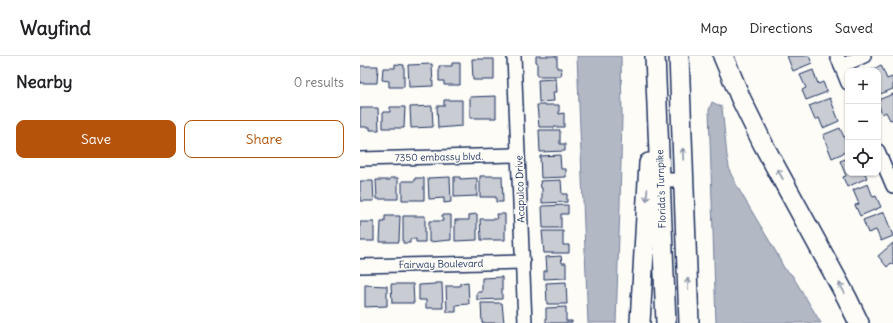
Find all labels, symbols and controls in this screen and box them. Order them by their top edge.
text: Wayfind [20,16,91,40]
text: Map [700,19,727,37]
text: Directions [749,19,813,37]
text: Saved [835,19,873,37]
map controls [845,68,881,176]
button: + [845,68,881,104]
text: Nearby [16,71,72,93]
text: 0 results [294,74,344,91]
button: − [845,104,881,140]
button: Save [16,120,176,158]
button: Share [184,120,344,158]
button: locate [845,140,881,176]
one-way arrow [679,148,687,161]
street label: Florida's Turnpike [653,149,669,229]
street label: 7350 embassy blvd. [395,150,483,164]
street label: Acapulco Drive [512,155,528,223]
one-way arrow [776,168,783,180]
one-way arrow [643,188,651,201]
street label: Fairway Boulevard [398,257,484,271]
one-way arrow [684,278,692,291]
one-way arrow [838,282,845,294]

